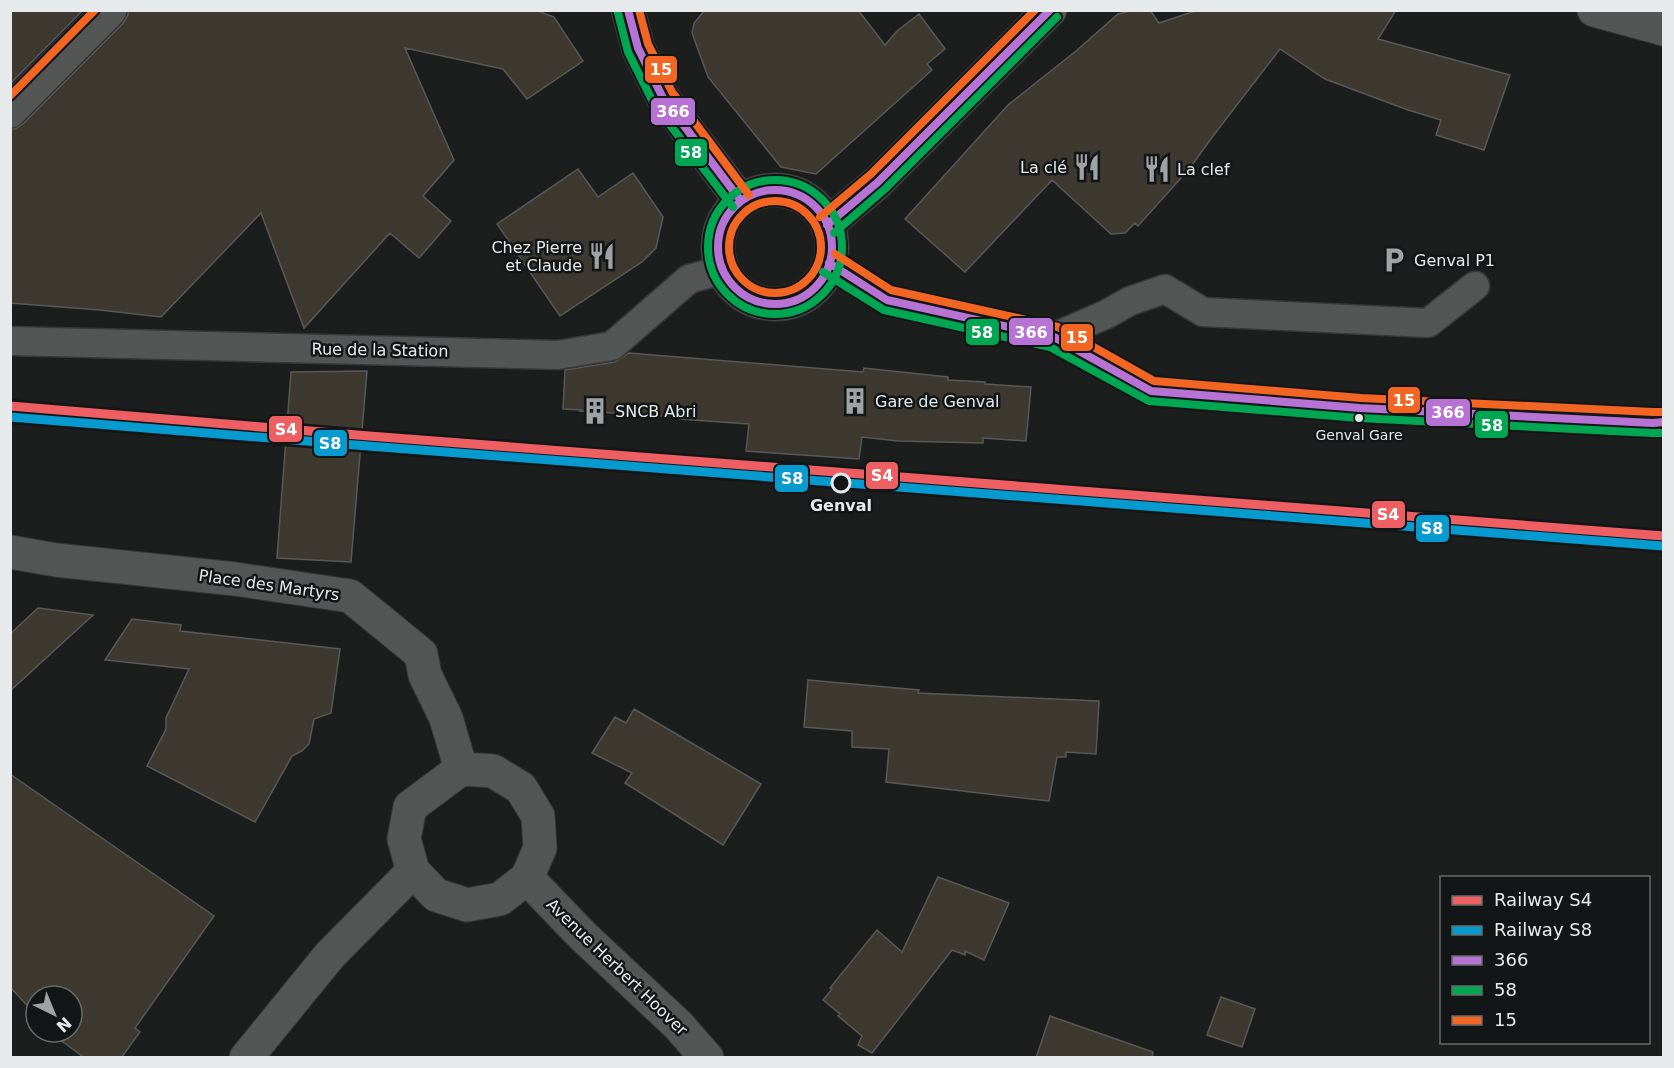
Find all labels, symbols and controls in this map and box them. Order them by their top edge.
line badge: 15 [644,55,678,84]
text: 15 [650,60,672,79]
line badge: 366 [650,97,696,126]
text: 366 [656,102,690,121]
line badge: 58 [674,138,708,167]
text: 58 [680,143,702,162]
restaurant icon: La clé [1072,152,1102,182]
restaurant icon: La clef [1142,154,1172,184]
place label: La clé [1020,158,1067,177]
place label: La clef [1177,160,1230,179]
place label: Chez Pierre et Claude [491,238,582,275]
restaurant icon: Chez Pierre et Claude [587,241,617,271]
parking icon: Genval P1 [1379,245,1409,275]
place label: Genval P1 [1414,251,1495,270]
line badge: 366 [1008,317,1054,346]
line badge: 58 [965,318,1000,346]
text: 58 [971,323,993,342]
text: 366 [1014,323,1048,342]
line badge: 15 [1060,323,1094,352]
text: 15 [1066,328,1088,347]
street label: Rue de la Station [311,339,449,361]
building icon: Gare de Genval [840,386,870,416]
line badge: 15 [1387,386,1421,414]
text: 15 [1393,391,1415,410]
place label: Gare de Genval [875,392,1000,411]
building icon: SNCB Abri [580,396,610,426]
line badge: 366 [1425,398,1471,427]
place label: SNCB Abri [615,402,696,421]
text: 366 [1431,403,1465,422]
line badge: 58 [1474,410,1509,439]
marker: Genval Gare [1353,412,1365,424]
line badge: S4 [268,415,303,443]
text: 58 [1481,416,1503,435]
text: S4 [275,420,297,439]
place label: Genval Gare [1315,427,1403,443]
line badge: S8 [313,429,348,457]
text: S8 [319,434,341,453]
line badge: S4 [865,461,899,490]
line badge: S8 [774,464,809,493]
text: S4 [871,466,893,485]
text: S8 [781,469,803,488]
marker: Genval [831,473,851,493]
place label: Genval [810,496,872,515]
line badge: S4 [1371,500,1406,529]
text: S4 [1377,505,1399,524]
line badge: S8 [1415,514,1450,543]
text: S8 [1421,519,1443,538]
street label: Place des Martyrs [197,566,341,604]
legend [1440,876,1650,1044]
text: Railway S4 [1494,889,1592,910]
street label: Avenue Herbert Hoover [543,895,692,1040]
text: Railway S8 [1494,919,1592,940]
text: 366 [1494,949,1528,970]
text: 58 [1494,979,1517,1000]
north arrow [24,984,84,1044]
text: 15 [1494,1009,1517,1030]
text: N [53,1013,75,1036]

